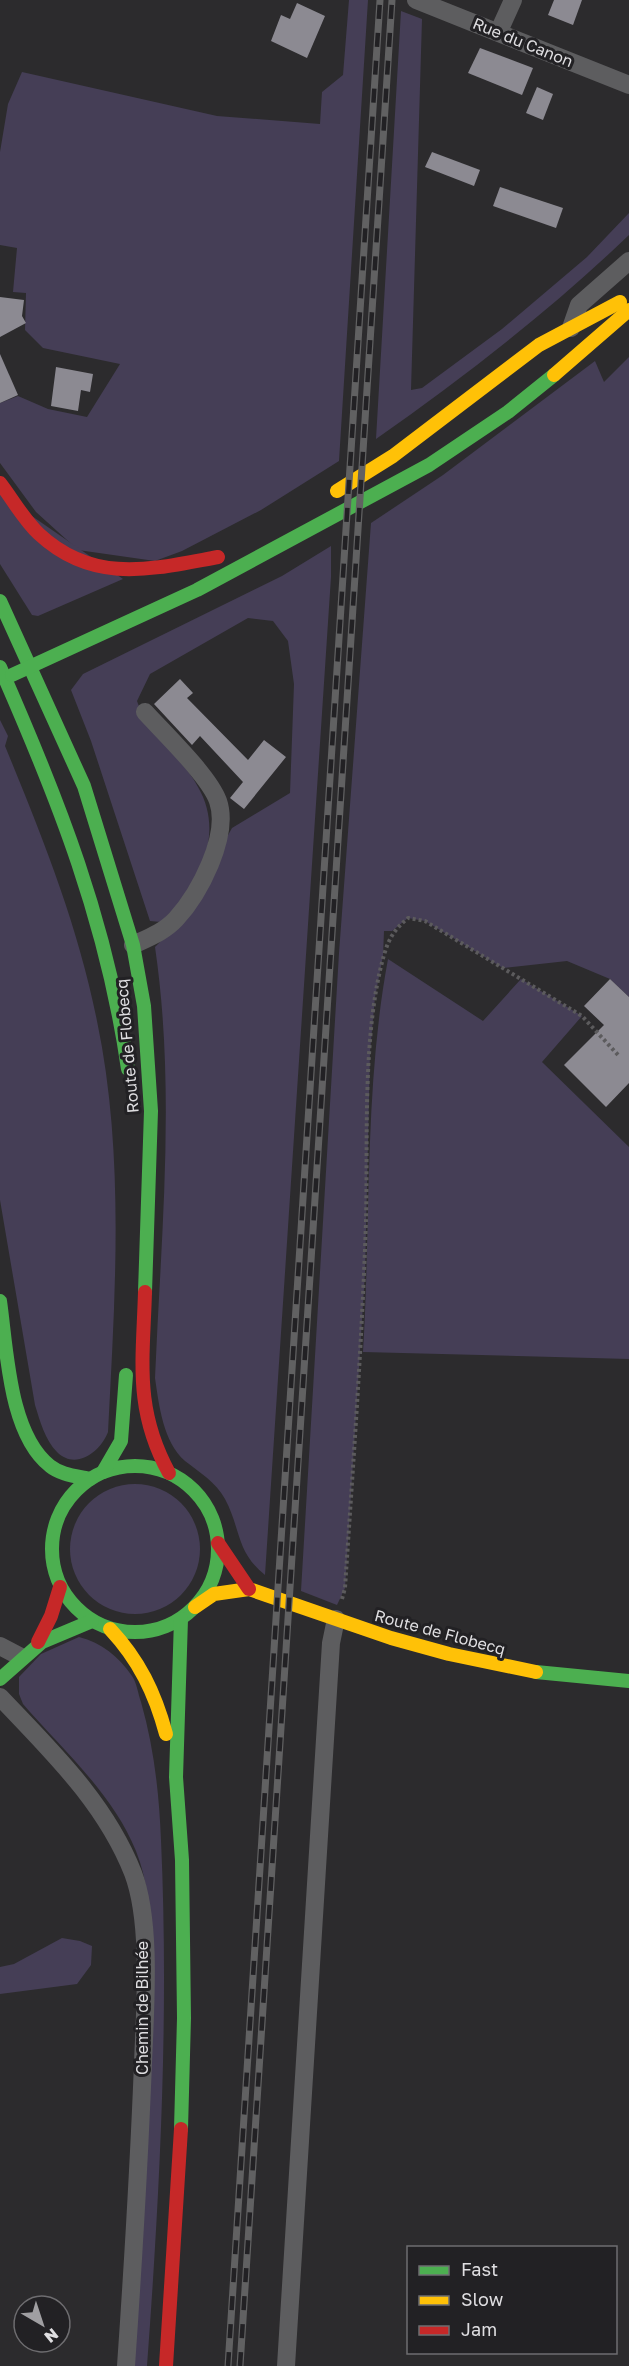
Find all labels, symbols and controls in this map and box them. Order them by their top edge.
street label: Rue du Canon [470,13,576,71]
street label: Route de Flobecq [111,978,143,1114]
street label: Route de Flobecq [372,1605,508,1659]
street label: Chemin de Bilhée [132,1941,152,2075]
legend [407,2246,617,2354]
text: Fast [461,2258,498,2280]
text: Slow [461,2288,504,2310]
north arrow [12,2294,72,2354]
text: Jam [461,2318,497,2340]
text: N [40,2324,62,2347]

